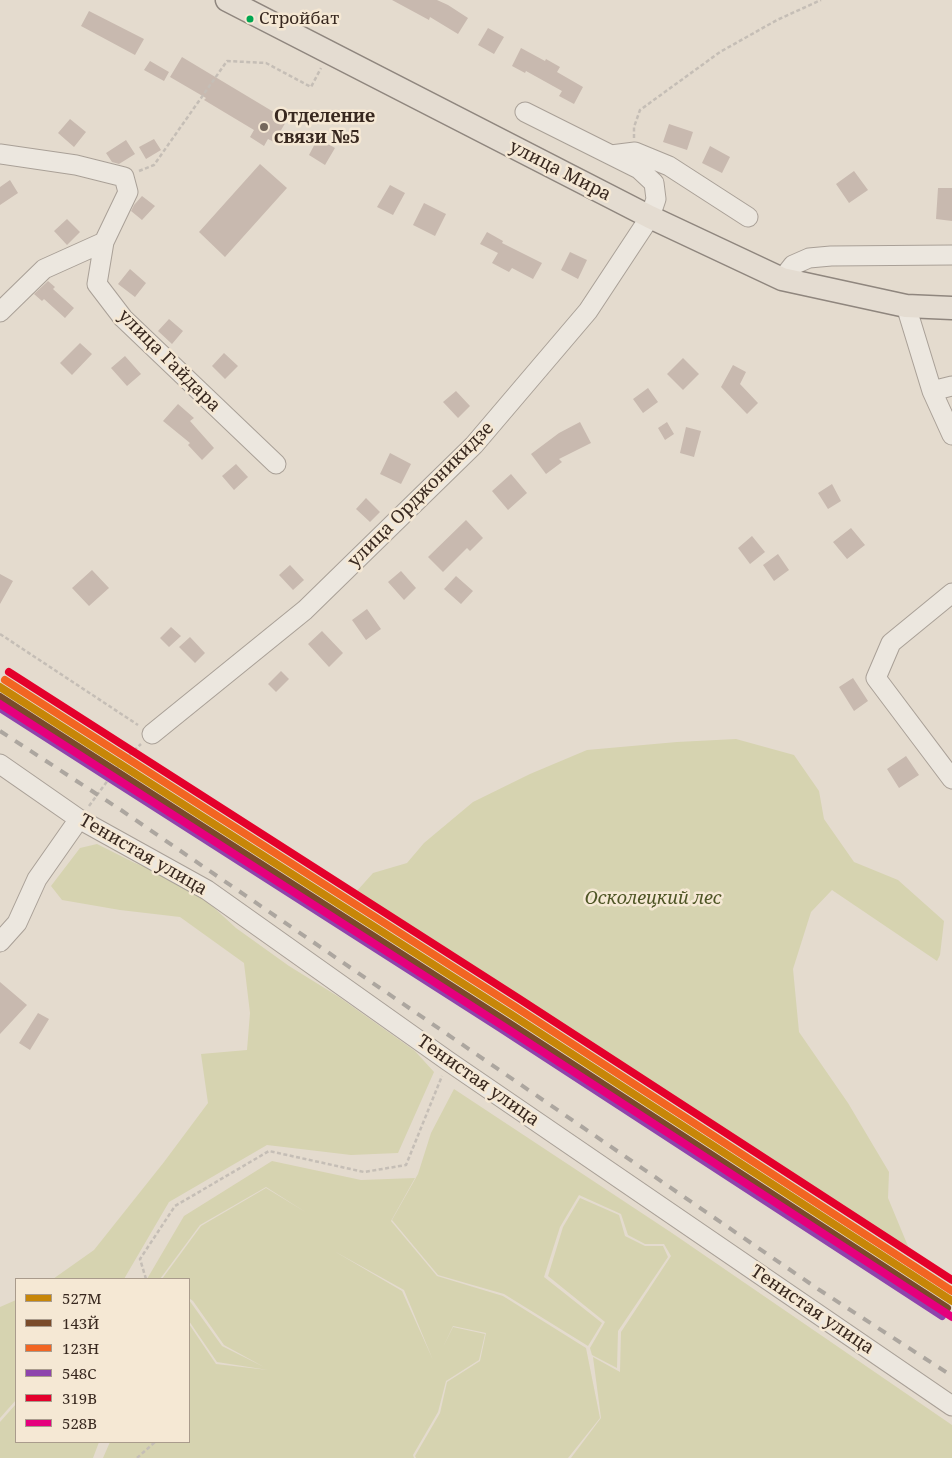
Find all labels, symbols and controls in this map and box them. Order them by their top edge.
place label: Стройбат [259,9,339,29]
marker: Стройбат [245,14,255,24]
place label: Отделение связи №5 [274,106,375,148]
marker: Отделение связи №5 [258,121,270,133]
street label: улица Мира [506,136,614,206]
street label: улица Гайдара [113,305,225,417]
street label: улица Орджоникидзе [344,418,498,572]
street label: Тенистая улица [75,810,211,900]
park label: Осколецкий лес [584,888,722,910]
street label: Тенистая улица [413,1031,543,1131]
street label: Тенистая улица [746,1261,878,1359]
legend [15,1278,190,1443]
text: 527М [62,1288,101,1308]
text: 143Й [62,1313,99,1333]
text: 123Н [62,1338,99,1358]
text: 548С [62,1363,96,1383]
text: 319В [62,1388,97,1408]
text: 528В [62,1413,97,1433]

